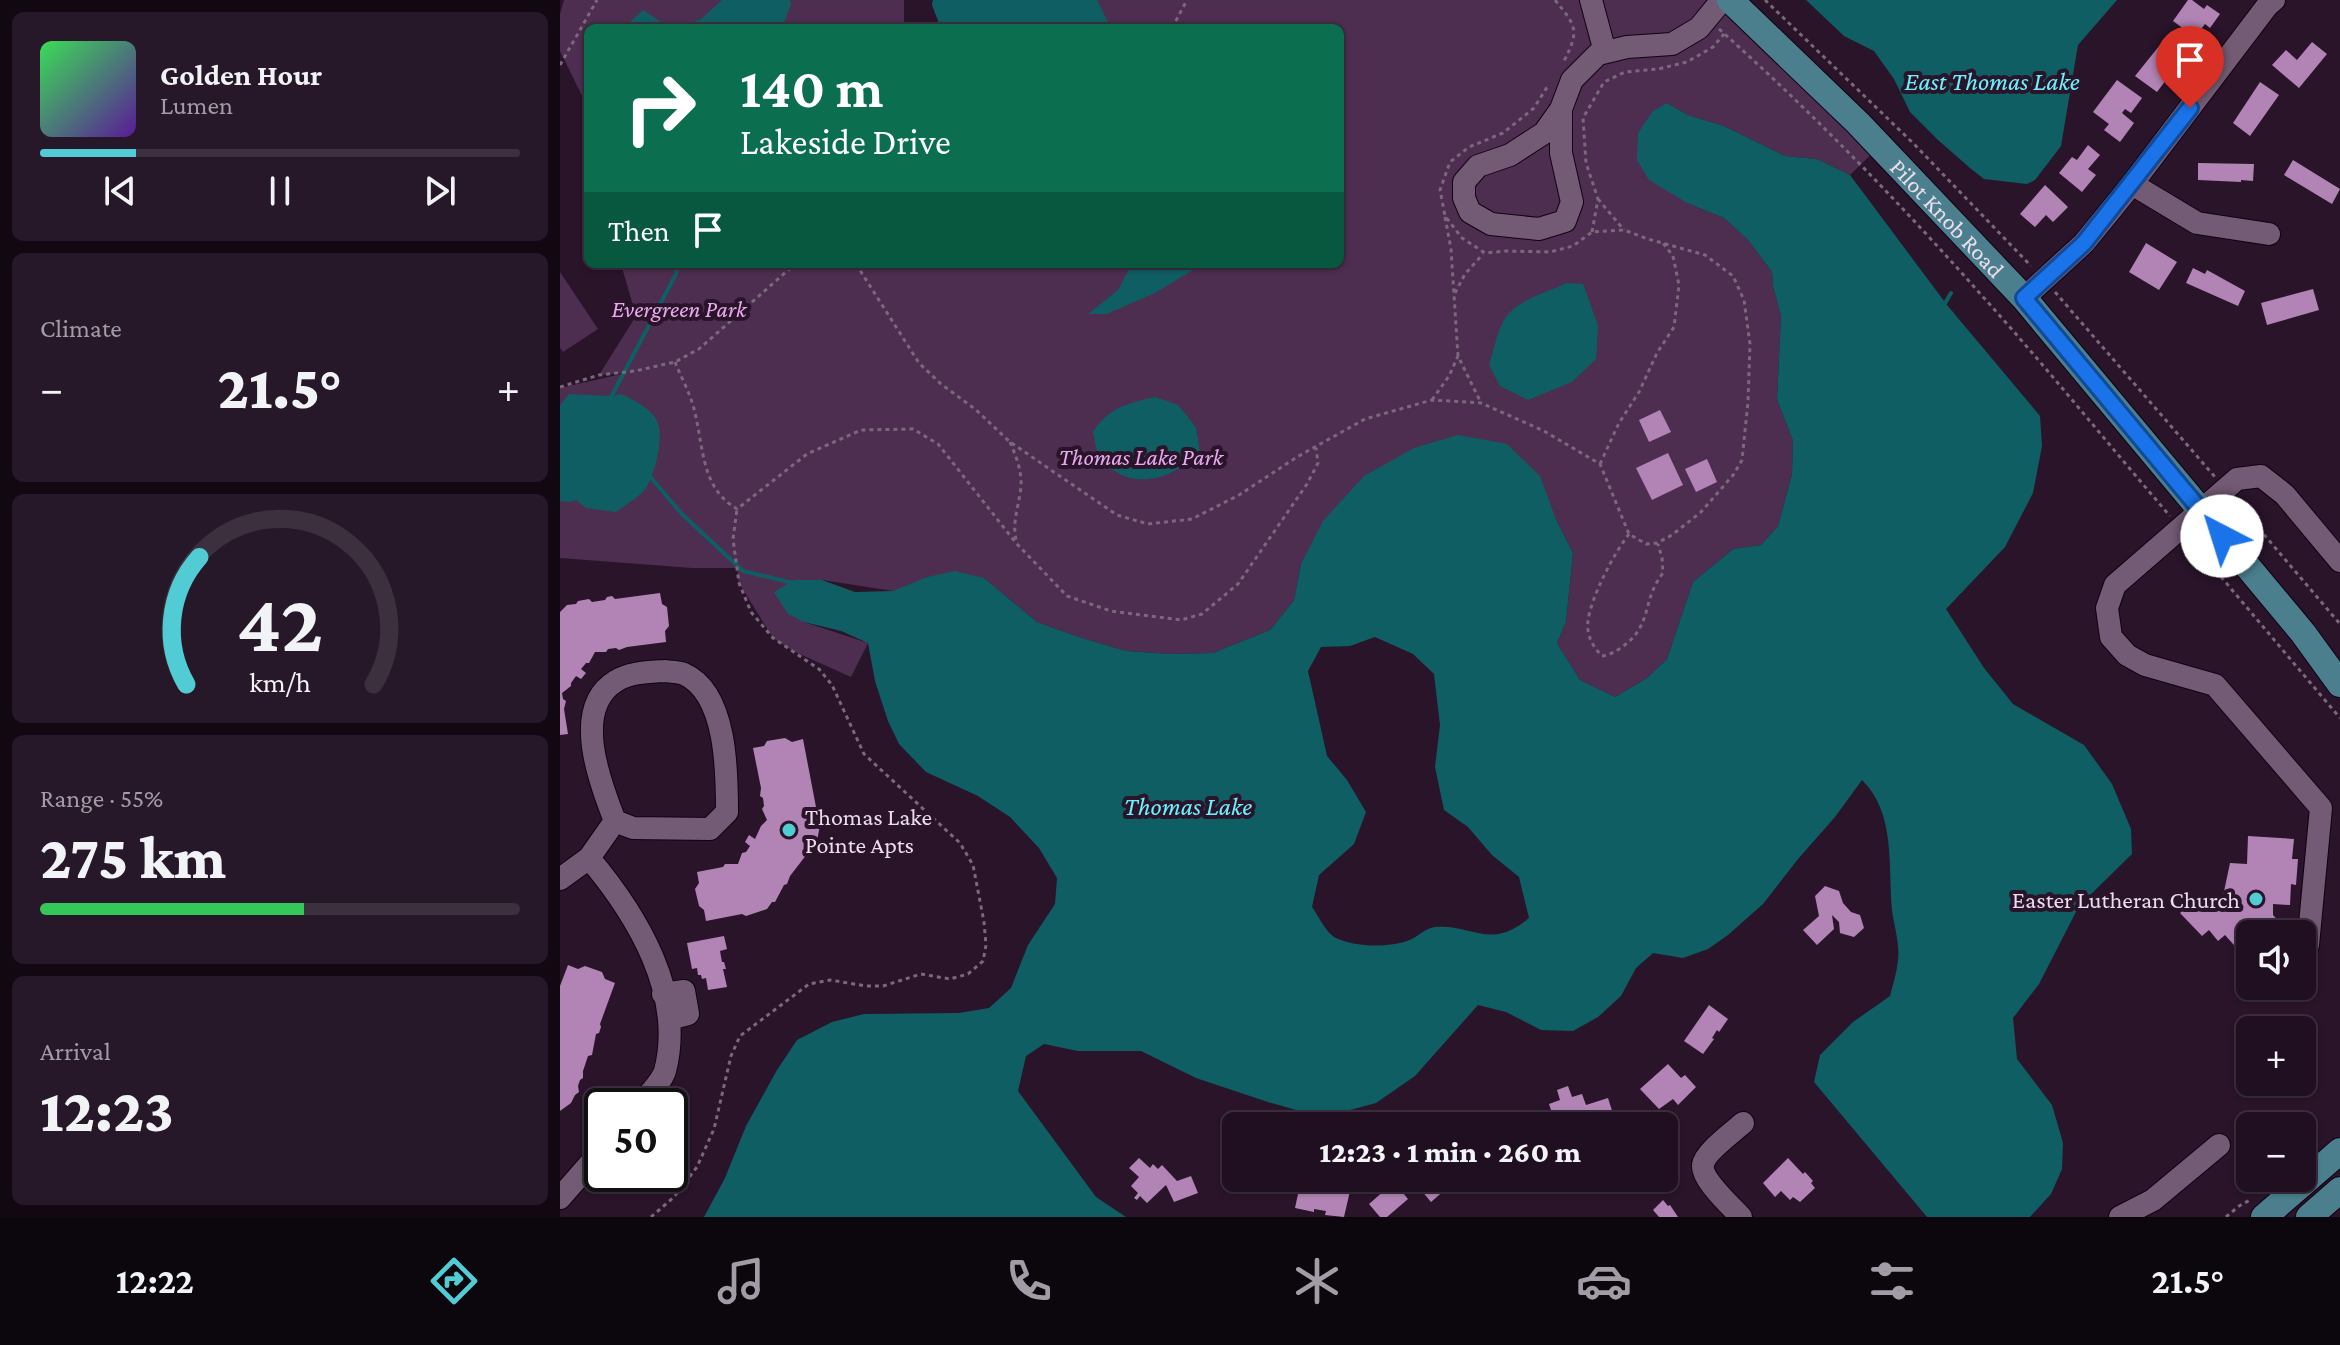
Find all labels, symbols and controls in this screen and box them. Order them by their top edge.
pin [2156,26,2224,108]
icon: arrive [2168,38,2212,82]
icon: right [608,56,712,160]
text: 140 m [740,57,883,119]
text: Golden Hour [160,58,322,91]
water label: East Thomas Lake [1905,67,2080,96]
text: Lumen [160,91,233,120]
text: Lakeside Drive [740,122,951,162]
street label: Pilot Knob Road [1885,153,2011,283]
icon: previous [98,169,142,213]
icon: pause [258,169,302,213]
icon: next [418,169,462,213]
icon: arrive [686,208,730,252]
text: Then [608,214,670,247]
park label: Evergreen Park [612,295,748,322]
text: Climate [40,314,122,343]
text: 21.5° [217,354,343,421]
text: − [40,364,63,412]
text: + [497,364,520,412]
park label: Thomas Lake Park [1059,443,1225,470]
position arrow [2180,494,2264,578]
text: 42 [237,575,323,668]
text: km/h [249,666,311,698]
text: Range · 55% [40,784,163,813]
water label: Thomas Lake [1124,792,1252,821]
place label: Thomas Lake Pointe Apts [805,803,932,858]
marker: Thomas Lake Pointe Apts [780,821,798,839]
text: 275 km [40,824,226,891]
place label: Easter Lutheran Church [2012,886,2240,913]
marker: Easter Lutheran Church [2247,890,2265,908]
map controls [2236,920,2316,1192]
button: sound [2236,920,2316,1000]
button: + [2236,1016,2316,1096]
text: Arrival [40,1037,111,1066]
text: 12:23 [40,1077,174,1144]
speed limit sign: 50 [584,1088,688,1192]
button: − [2236,1112,2316,1192]
text: 12:23 · 1 min · 260 m [1319,1135,1581,1168]
icon: directions [426,1253,482,1309]
icon: music [713,1253,769,1309]
icon: phone [1001,1253,1057,1309]
icon: climate [1289,1253,1345,1309]
icon: car [1576,1253,1632,1309]
icon: filters [1864,1253,1920,1309]
text: 12:22 [116,1261,194,1301]
text: 21.5° [2151,1261,2224,1301]

